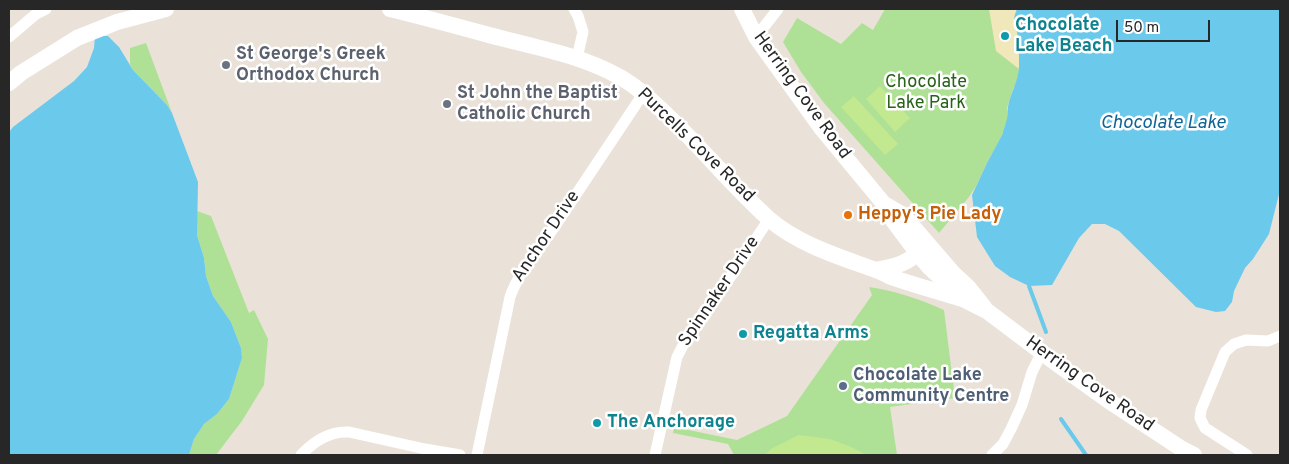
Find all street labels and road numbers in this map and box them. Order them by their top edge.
street label: Herring Cove Road [748,28,854,164]
street label: Purcells Cove Road [632,84,758,208]
street label: Anchor Drive [508,187,586,287]
street label: Spinnaker Drive [675,233,765,351]
street label: Herring Cove Road [1021,333,1157,437]

